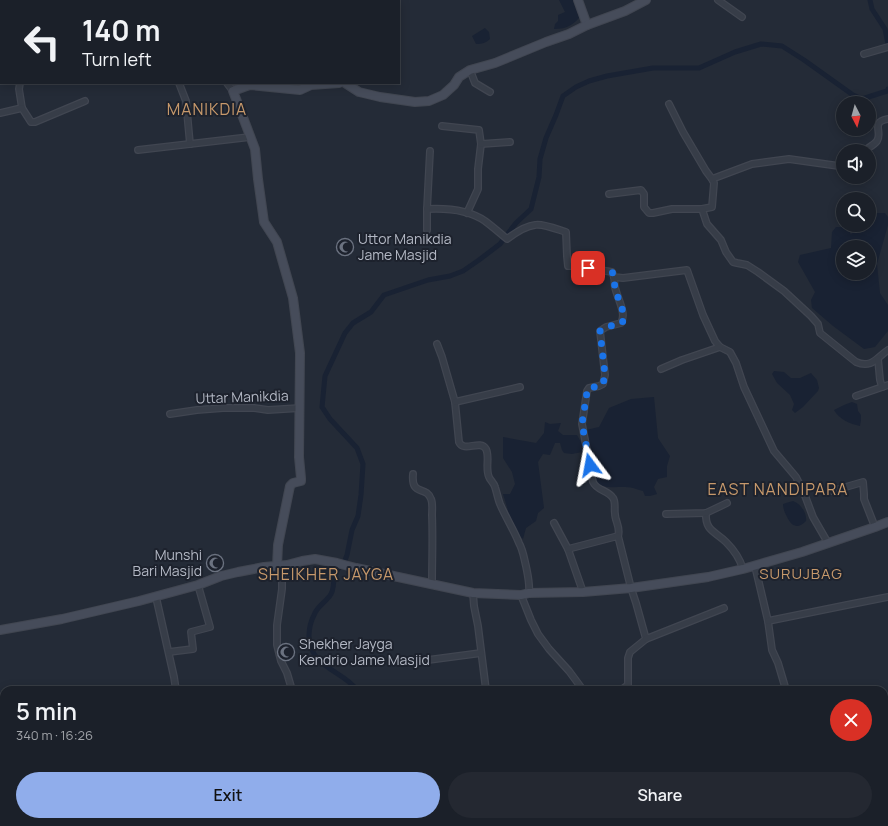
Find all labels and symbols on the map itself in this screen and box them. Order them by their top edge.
north arrow [836,96,876,136]
district label: MANIKDIA [167,98,247,120]
place label: Uttor Manikdia Jame Masjid [358,229,452,264]
mosque icon: Uttor Manikdia Jame Masjid [335,237,355,257]
pin [571,251,605,285]
street label: Uttar Manikdia [195,385,289,408]
position arrow [569,444,611,486]
district label: EAST NANDIPARA [708,478,848,500]
place label: Munshi Bari Masjid [133,545,202,580]
mosque icon: Munshi Bari Masjid [205,553,225,573]
district label: SHEIKHER JAYGA [258,563,394,585]
district label: SURUJBAG [759,563,843,584]
place label: Shekher Jayga Kendrio Jame Masjid [299,634,430,669]
mosque icon: Shekher Jayga Kendrio Jame Masjid [276,642,296,662]

